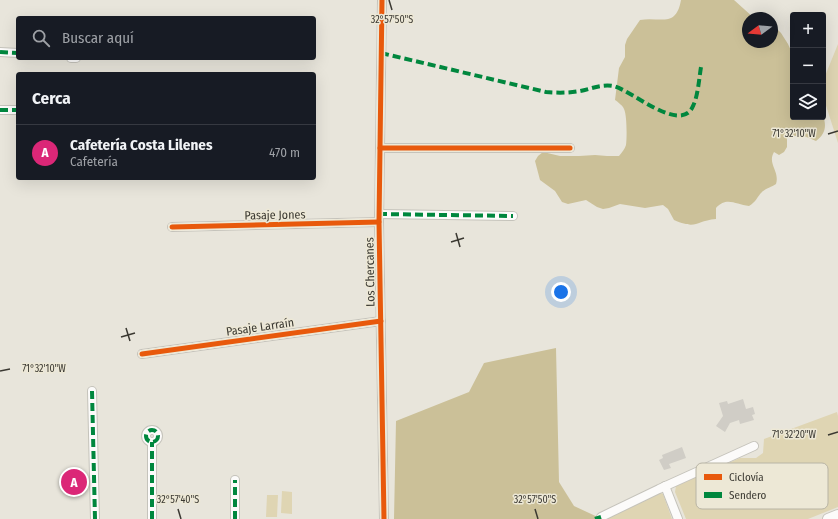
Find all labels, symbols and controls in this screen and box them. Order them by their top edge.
north arrow [742,12,778,48]
map controls [790,12,826,120]
button: + [790,12,826,48]
text: 32°57'50"S [371,14,413,26]
search box [16,16,316,60]
icon: search [30,27,52,49]
text: Buscar aquí [62,29,134,47]
button: − [790,48,826,84]
button: layers [790,84,826,120]
text: Cerca [32,88,71,109]
text: 71°32'10"W [772,128,816,140]
text: Cafetería Costa Lilenes [70,136,213,154]
text: A [41,145,49,160]
text: 470 m [269,145,300,160]
text: Cafetería [70,154,118,169]
street label: Pasaje Jones [244,207,306,223]
street label: Los Chercanes [362,237,378,307]
your location [551,282,571,302]
street label: Pasaje Larraín [225,315,295,339]
text: 71°32'10"W [22,363,66,375]
text: 71°32'20"W [772,429,817,441]
legend [696,463,828,509]
pin: A [61,467,87,497]
text: Ciclovía [729,471,764,484]
text: Sendero [729,489,767,502]
text: 32°57'40"S [157,494,199,506]
text: 32°57'50"S [514,494,556,506]

